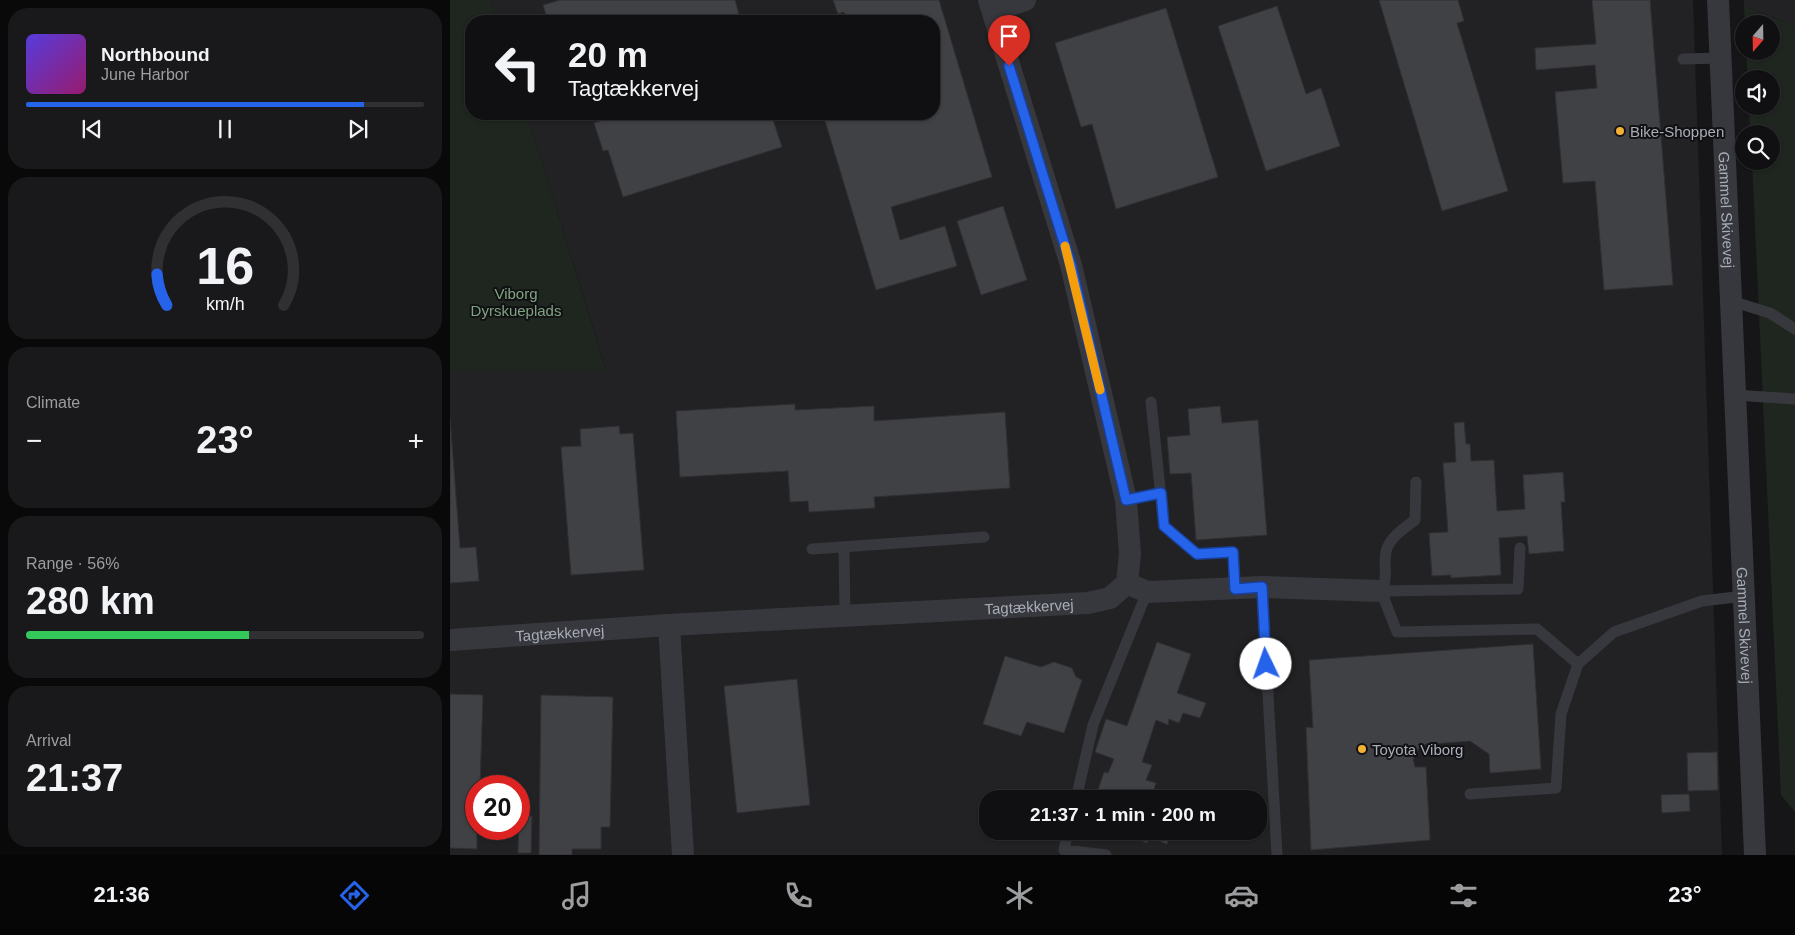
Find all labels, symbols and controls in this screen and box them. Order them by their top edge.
pin [988,15,1030,66]
north arrow [1735,15,1780,60]
map controls [1735,15,1780,170]
icon: arrive [995,22,1023,50]
icon: left [485,35,550,100]
text: 20 m [568,35,648,74]
text: Northbound [101,44,210,65]
text: June Harbor [101,66,189,83]
button: sound [1735,70,1780,115]
text: Tagtækkervej [568,76,699,101]
icon: previous [78,115,106,143]
icon: pause [211,115,239,143]
icon: next [344,115,372,143]
place label: Bike-Shoppen [1630,123,1724,140]
marker: Bike-Shoppen [1614,125,1626,137]
button: search [1735,125,1780,170]
street label: Gammel Skivevej [1716,151,1738,268]
text: 16 [196,237,254,295]
park label: Viborg Dyrskueplads [471,285,561,319]
text: km/h [206,294,244,314]
text: Climate [26,394,80,411]
text: 23° [196,419,254,461]
text: − [26,425,42,456]
text: + [408,425,424,456]
text: Range · 56% [26,555,119,572]
street label: Gammel Skivevej [1734,567,1756,684]
text: 280 km [26,580,155,622]
street label: Tagtækkervej [984,595,1074,617]
street label: Tagtækkervej [515,621,605,644]
position arrow [1239,637,1291,689]
text: Arrival [26,732,71,749]
place label: Toyota Viborg [1372,741,1463,758]
marker: Toyota Viborg [1356,743,1368,755]
text: 21:37 [26,757,123,799]
speed limit sign: 20 [465,775,530,840]
text: 21:37 · 1 min · 200 m [1030,804,1216,825]
icon: directions [337,878,372,913]
icon: music [559,878,594,913]
icon: phone [781,878,816,913]
icon: climate [1002,878,1037,913]
icon: car [1224,878,1259,913]
icon: filters [1446,878,1481,913]
text: 21:36 [93,882,150,907]
text: 23° [1668,882,1701,907]

